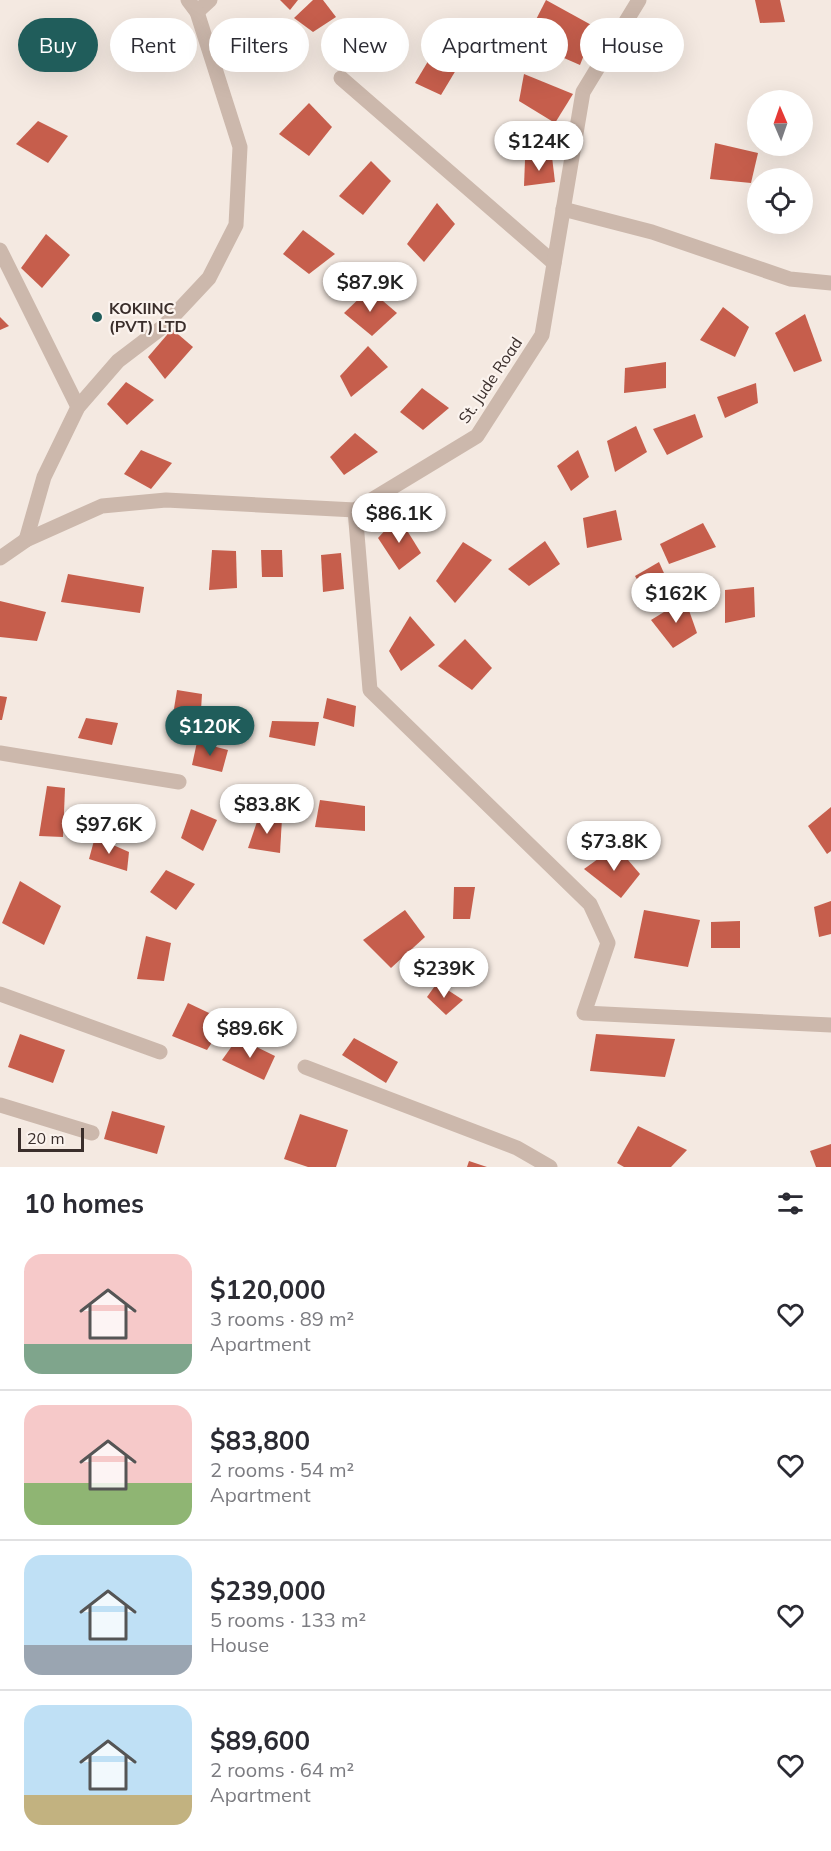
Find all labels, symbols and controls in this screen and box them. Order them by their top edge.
chip: Buy [18,18,98,72]
chip: Rent [110,18,197,72]
chip: Filters [209,18,309,72]
chip: New [321,18,409,72]
chip: Apartment [421,18,568,72]
chip: House [580,18,684,72]
north arrow [747,90,813,156]
map controls [747,90,813,234]
pin: $124K [497,121,581,172]
text: $124K [508,128,570,153]
button: locate [747,168,813,234]
pin: $87.9K [321,262,419,313]
text: $87.9K [337,269,403,294]
place label: KOKIINC (PVT) LTD [109,298,187,336]
marker: KOKIINC (PVT) LTD [90,310,104,324]
street label: St. Jude Road [454,333,526,427]
pin: $86.1K [350,493,448,544]
text: $86.1K [366,500,432,525]
pin: $162K [634,573,718,624]
text: $162K [645,580,707,605]
pin: $120K [168,706,252,757]
text: $120K [179,713,241,738]
pin: $83.8K [218,784,316,835]
text: $83.8K [234,791,300,816]
pin: $97.6K [60,804,158,855]
text: $97.6K [76,811,142,836]
pin: $73.8K [565,821,663,872]
text: $73.8K [581,828,647,853]
pin: $239K [402,948,486,999]
text: $239K [413,955,475,980]
pin: $89.6K [201,1008,299,1059]
text: $89.6K [217,1015,283,1040]
scale bar [18,1125,84,1152]
text: 20 m [27,1128,64,1148]
text: 10 homes [24,1187,144,1220]
icon: filters [774,1187,807,1220]
text: $120,000 [210,1273,326,1306]
icon: home [72,1278,144,1350]
icon: heart [774,1298,807,1331]
text: 3 rooms · 89 m² [210,1306,354,1331]
text: Apartment [210,1331,311,1356]
text: $83,800 [210,1424,310,1457]
icon: home [72,1429,144,1501]
icon: heart [774,1449,807,1482]
text: 2 rooms · 54 m² [210,1457,354,1482]
text: Apartment [210,1482,311,1507]
text: $239,000 [210,1574,326,1607]
icon: home [72,1579,144,1651]
icon: heart [774,1599,807,1632]
text: 5 rooms · 133 m² [210,1607,366,1632]
text: House [210,1632,269,1657]
text: $89,600 [210,1724,310,1757]
icon: home [72,1729,144,1801]
icon: heart [774,1749,807,1782]
text: 2 rooms · 64 m² [210,1757,354,1782]
text: Apartment [210,1782,311,1807]

